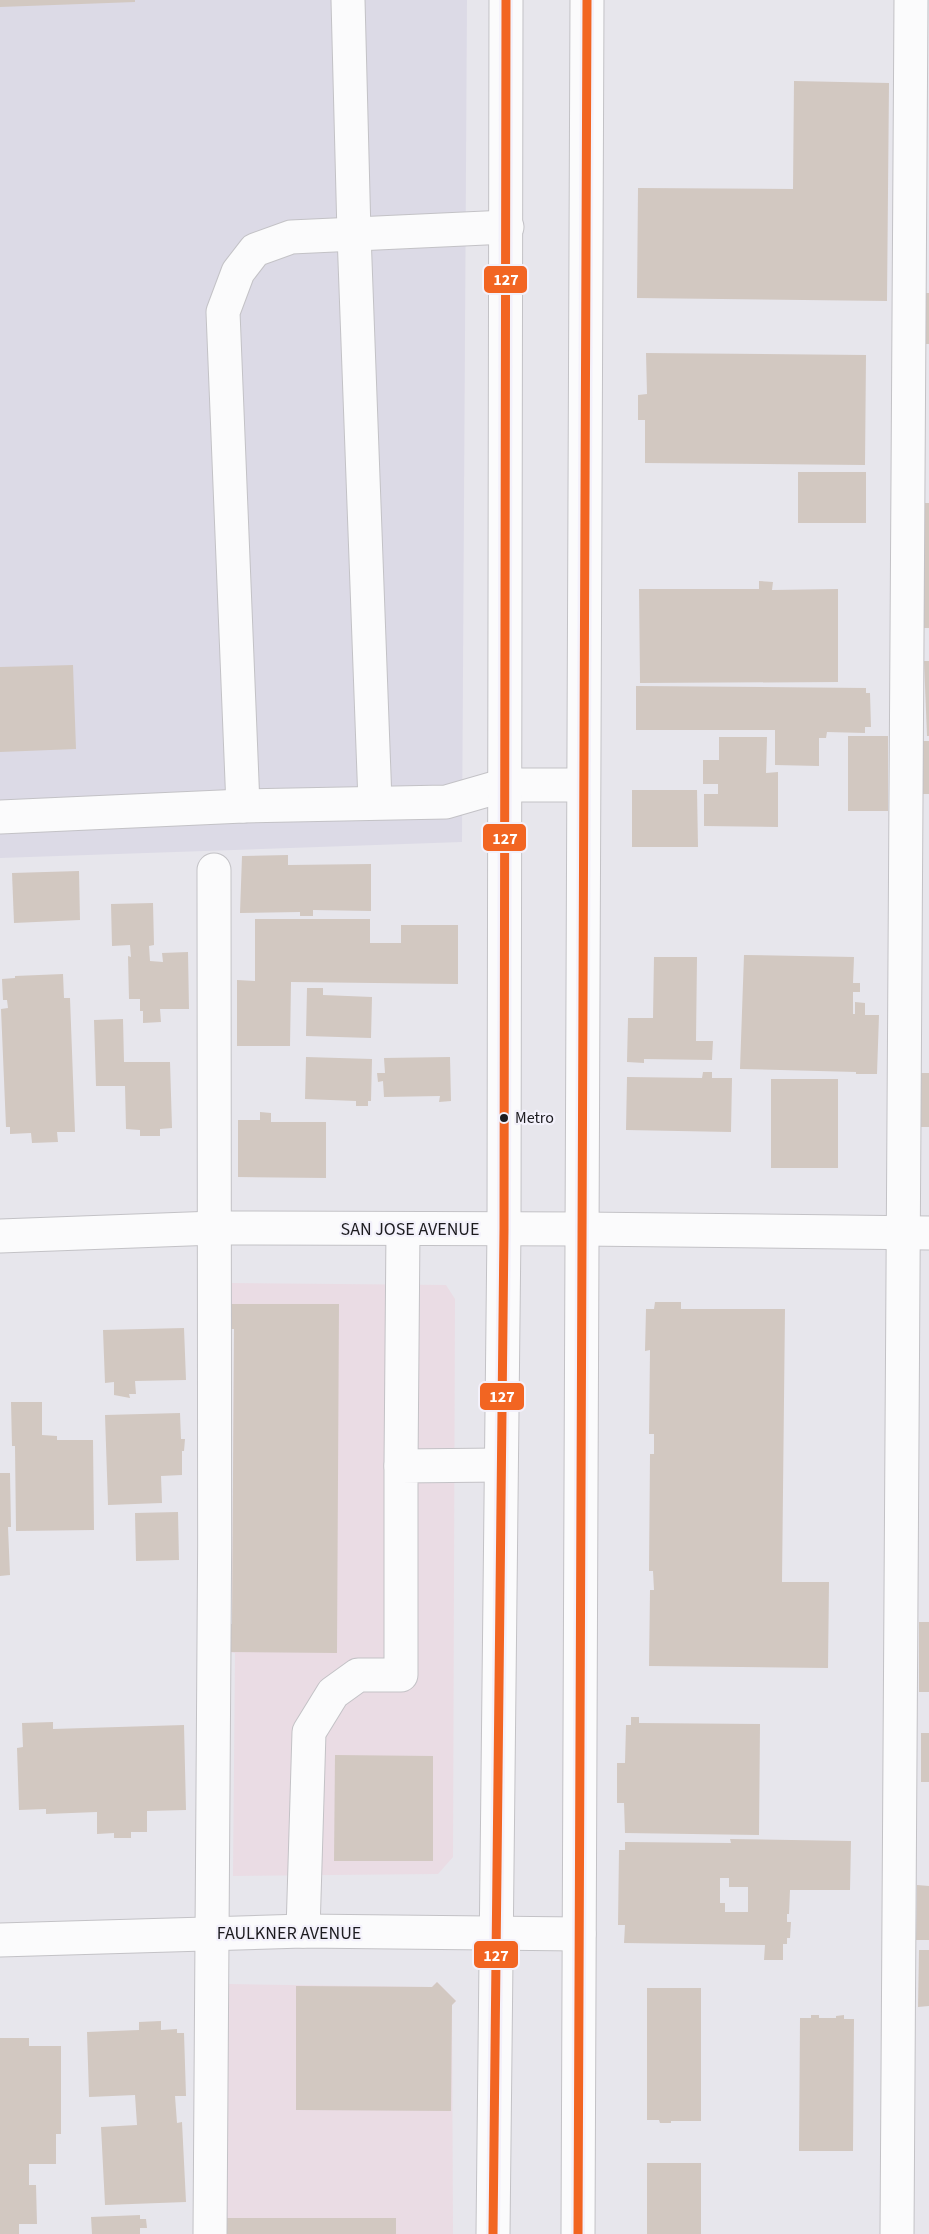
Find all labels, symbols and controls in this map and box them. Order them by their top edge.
line badge: 127 [483,265,528,294]
text: 127 [493,269,519,291]
line badge: 127 [482,823,527,852]
text: 127 [492,828,518,850]
place label: Metro [515,1107,554,1129]
marker: Metro [498,1112,510,1124]
street label: SAN JOSE AVENUE [341,1217,479,1242]
line badge: 127 [479,1382,525,1411]
text: 127 [489,1386,515,1408]
street label: FAULKNER AVENUE [217,1921,361,1946]
line badge: 127 [473,1940,519,1969]
text: 127 [483,1945,509,1967]

